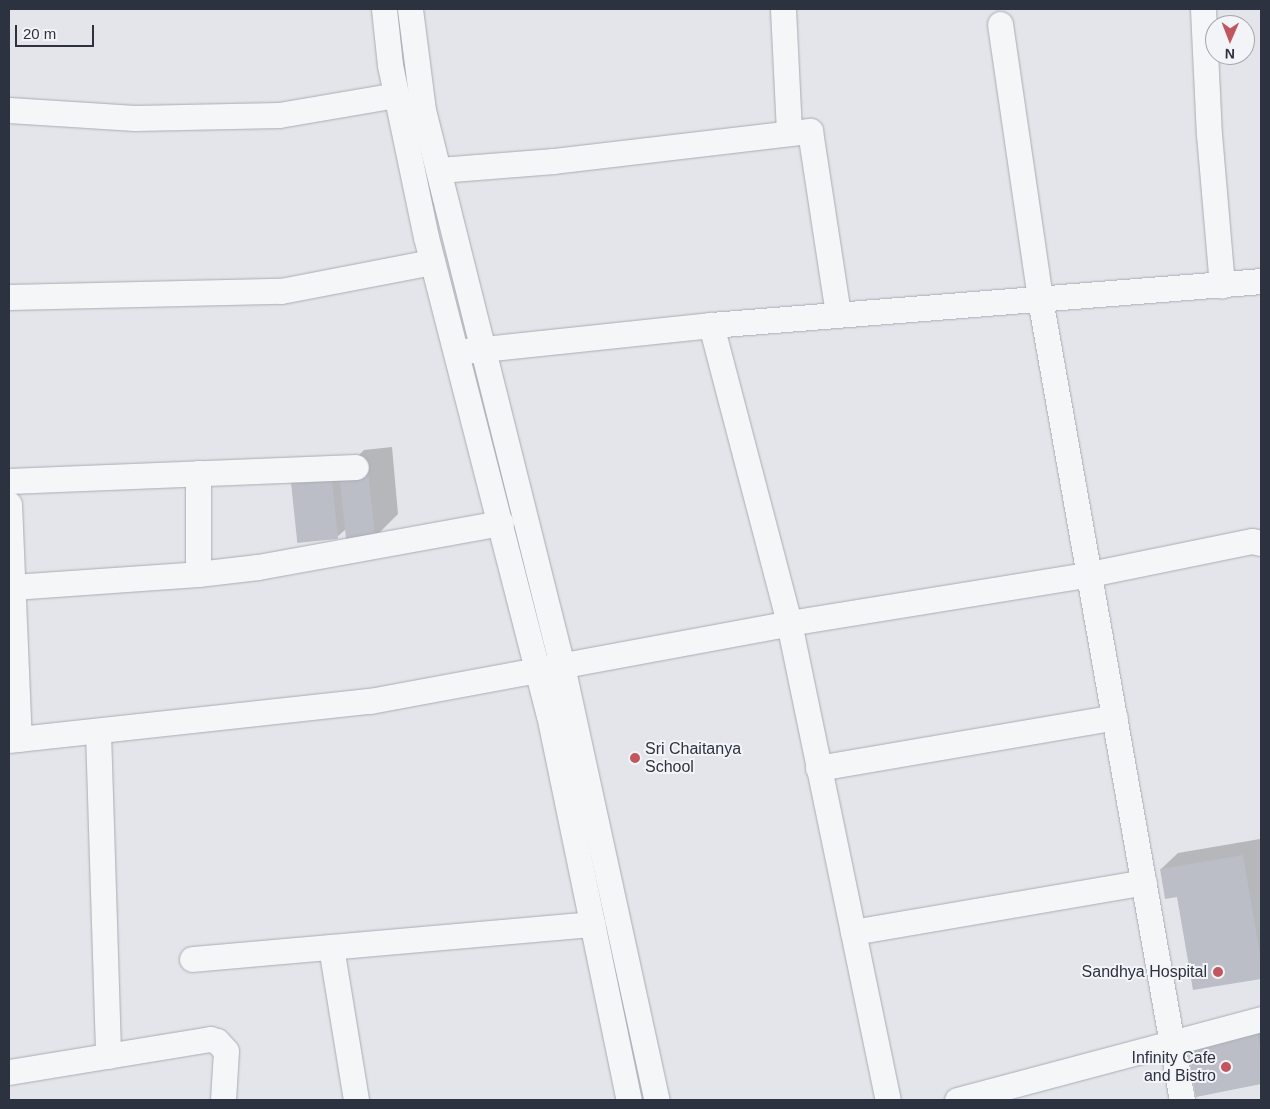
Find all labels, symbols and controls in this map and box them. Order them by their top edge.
scale bar [18,15,96,47]
north arrow [1205,15,1255,65]
text: 20 m [23,25,56,42]
text: N [1225,46,1235,62]
place label: Sri Chaitanya School [645,739,741,777]
marker: Sri Chaitanya School [629,752,641,764]
place label: Sandhya Hospital [1082,962,1207,982]
marker: Sandhya Hospital [1211,965,1225,979]
place label: Infinity Cafe and Bistro [1132,1048,1216,1086]
marker: Infinity Cafe and Bistro [1220,1061,1232,1073]

